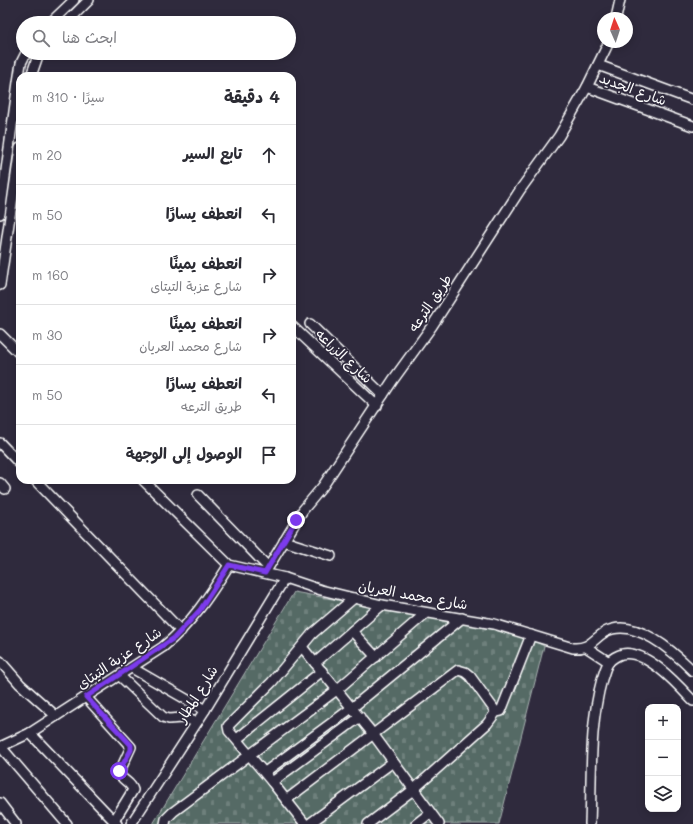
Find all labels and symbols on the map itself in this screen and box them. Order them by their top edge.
north arrow [597,12,633,48]
street label: شارع الجديد [597,68,669,110]
street label: طريق الترعه [403,270,456,335]
street label: شارع الزراعه [311,324,377,388]
route end [287,511,305,529]
street label: شارع محمد العريان [357,576,469,614]
street label: شارع عزبة التيتاى [73,622,165,694]
street label: شارع المطار [171,662,222,727]
route start [110,762,128,780]

